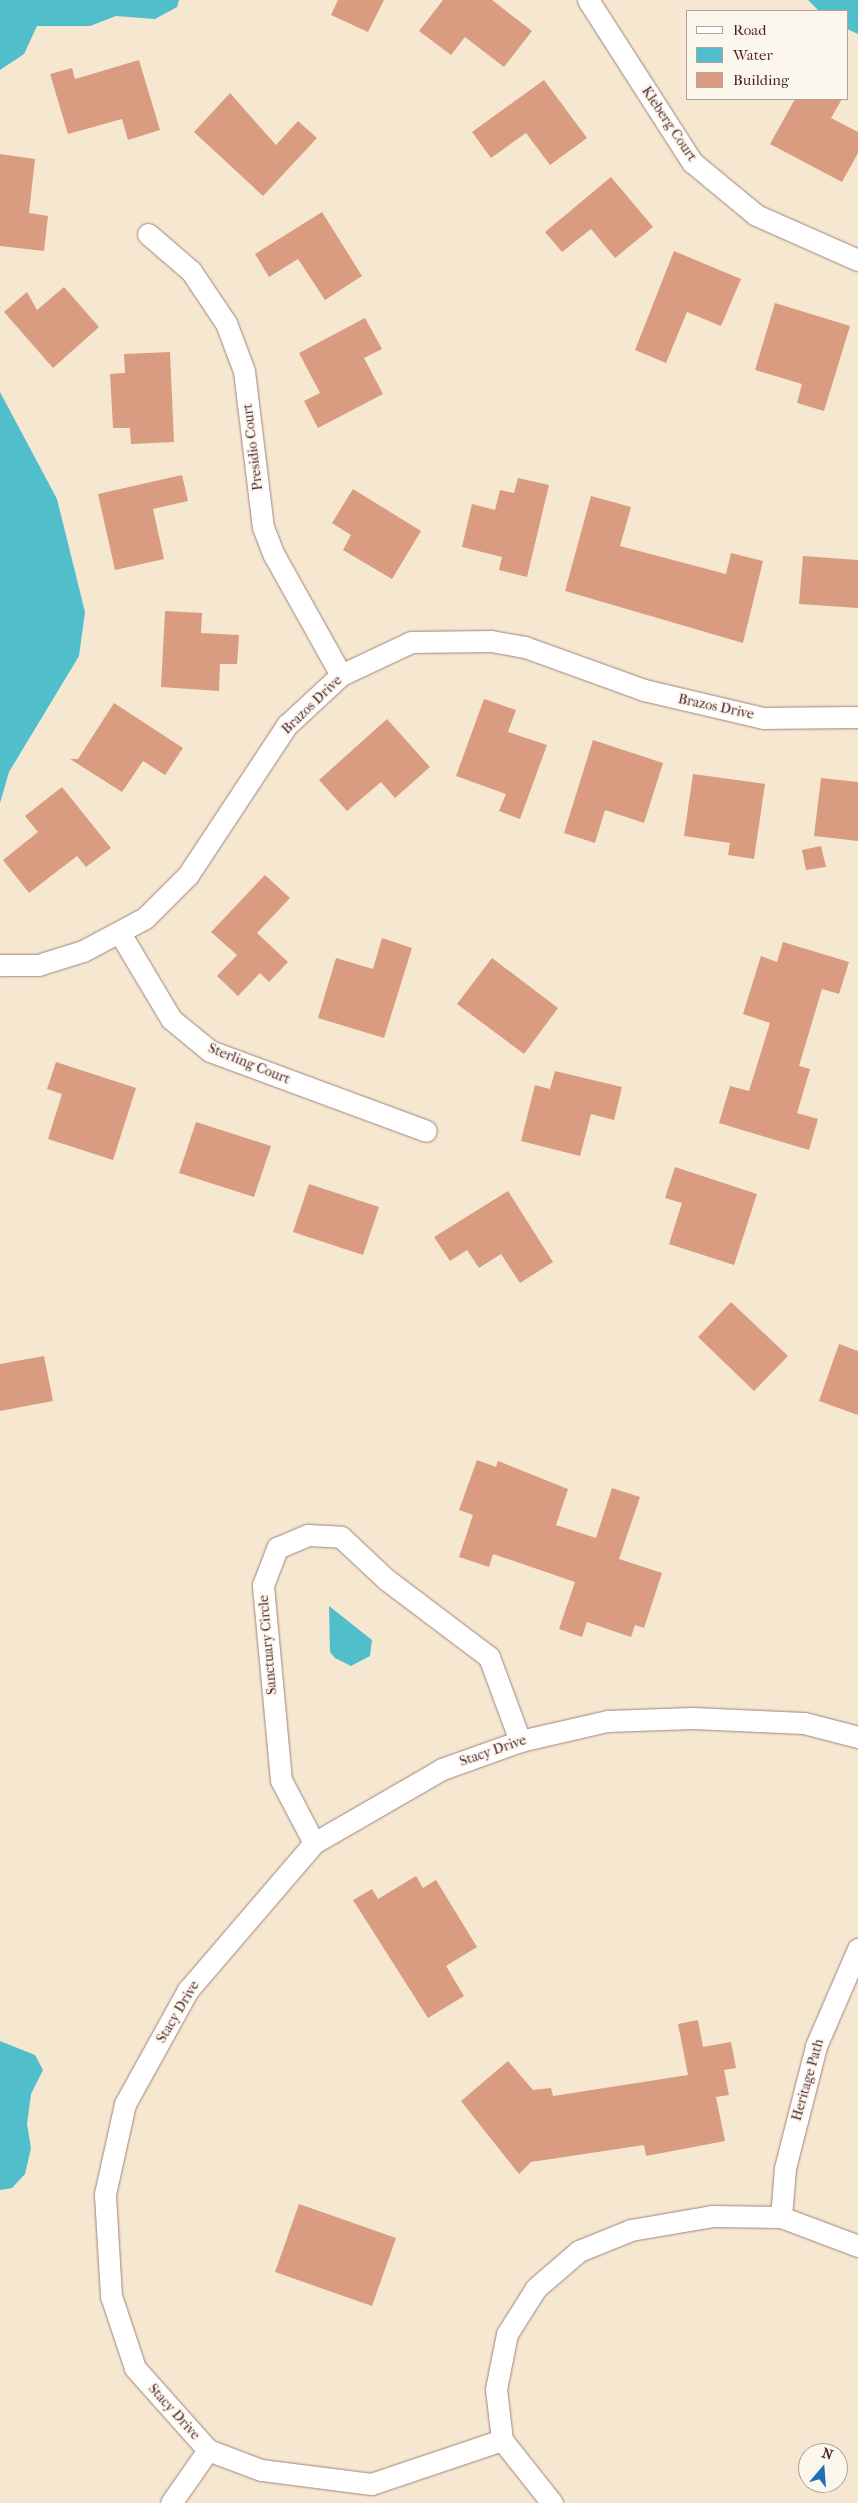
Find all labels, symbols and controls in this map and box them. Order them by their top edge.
legend [686,10,848,100]
text: Road [733,21,766,39]
text: Water [733,46,773,64]
text: Building [733,71,789,89]
street label: Kleberg Court [638,83,700,165]
street label: Presidio Court [239,403,267,491]
street label: Brazos Drive [278,672,346,738]
street label: Brazos Drive [676,691,756,723]
street label: Sterling Court [206,1040,292,1088]
street label: Sanctuary Circle [255,1594,281,1696]
street label: Stacy Drive [457,1732,529,1770]
street label: Stacy Drive [153,1978,203,2046]
street label: Heritage Path [788,2037,828,2123]
street label: Stacy Drive [145,2381,203,2443]
north arrow [798,2443,848,2493]
text: N [820,2444,835,2464]

